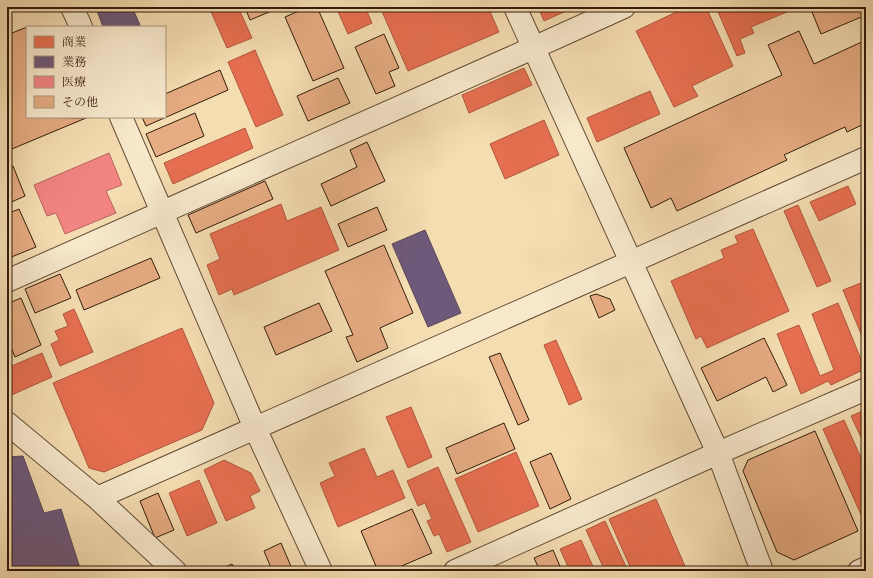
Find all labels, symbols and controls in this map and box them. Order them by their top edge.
legend [26,26,166,118]
text: 商業 [62,35,86,50]
text: 業務 [62,55,86,70]
text: 医療 [62,75,86,90]
text: その他 [62,95,98,110]

